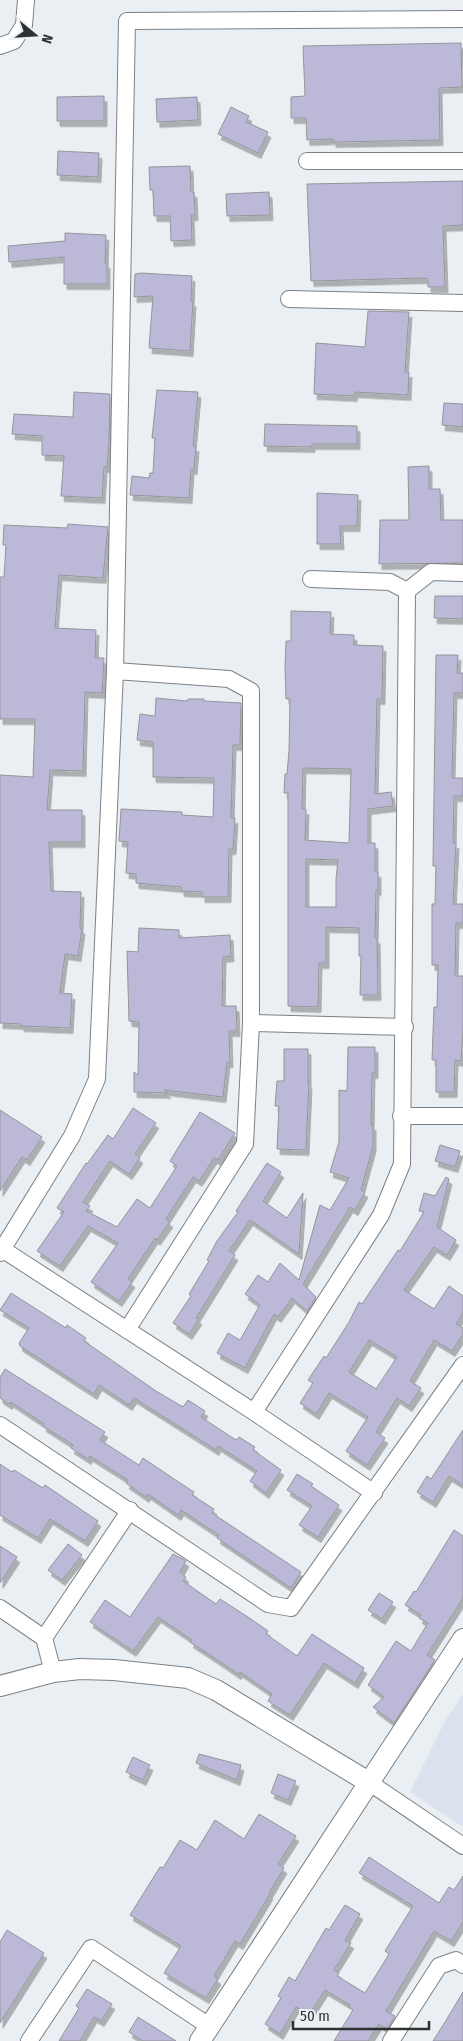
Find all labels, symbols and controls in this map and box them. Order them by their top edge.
north arrow [10,10,60,60]
text: N [38,32,56,45]
scale bar [293,1998,429,2030]
text: 50 m [300,2007,330,2025]

